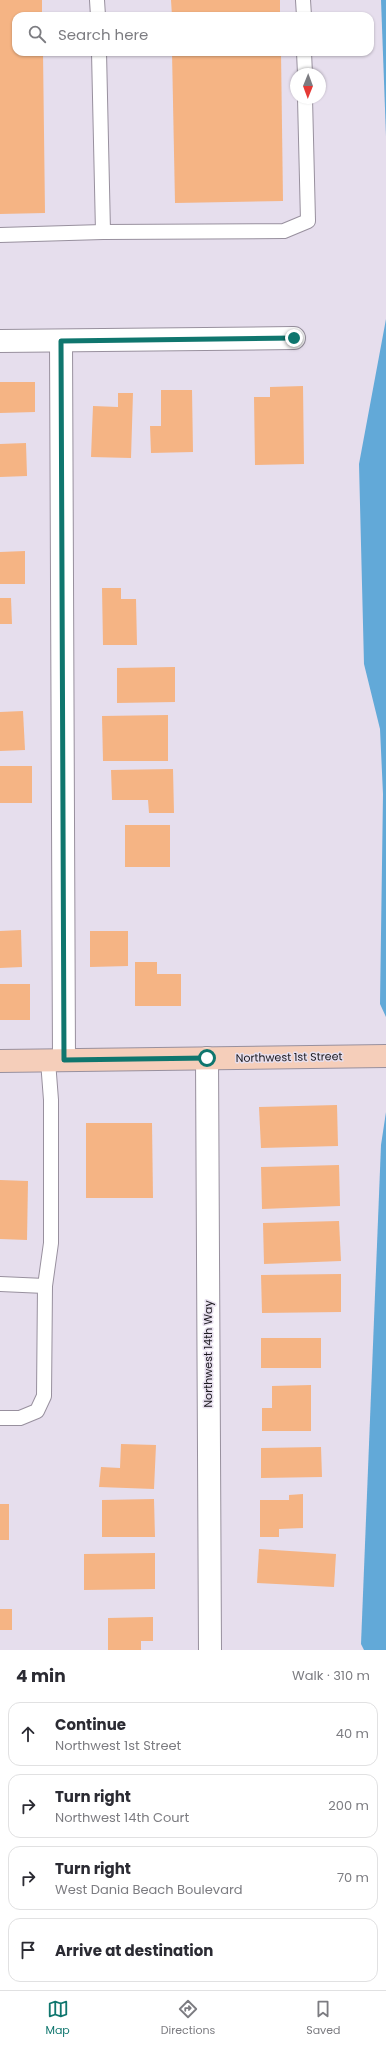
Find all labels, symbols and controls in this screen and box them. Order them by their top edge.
search box [12,12,374,56]
icon: search [26,23,48,45]
text: Search here [58,24,148,45]
north arrow [290,68,326,104]
route end [285,329,303,347]
street label: Northwest 1st Street [235,1048,343,1066]
route start [198,1049,216,1067]
street label: Northwest 14th Way [200,1300,216,1408]
text: 4 min [16,1664,66,1688]
text: Walk · 310 m [292,1666,370,1685]
text: Continue [55,1714,126,1735]
icon: ahead [17,1723,39,1745]
text: 40 m [336,1724,369,1743]
text: Northwest 1st Street [55,1736,181,1755]
text: Turn right [55,1786,131,1807]
icon: right [17,1795,39,1817]
text: 200 m [328,1796,369,1815]
text: Northwest 14th Court [55,1808,189,1827]
text: Turn right [55,1858,131,1879]
icon: right [17,1867,39,1889]
text: 70 m [337,1868,369,1887]
text: West Dania Beach Boulevard [55,1880,243,1899]
icon: arrive [17,1939,39,1961]
text: Arrive at destination [55,1940,213,1961]
tab: Map [45,1998,70,2039]
tab: Directions [161,1998,215,2039]
tab: Saved [306,1998,341,2039]

